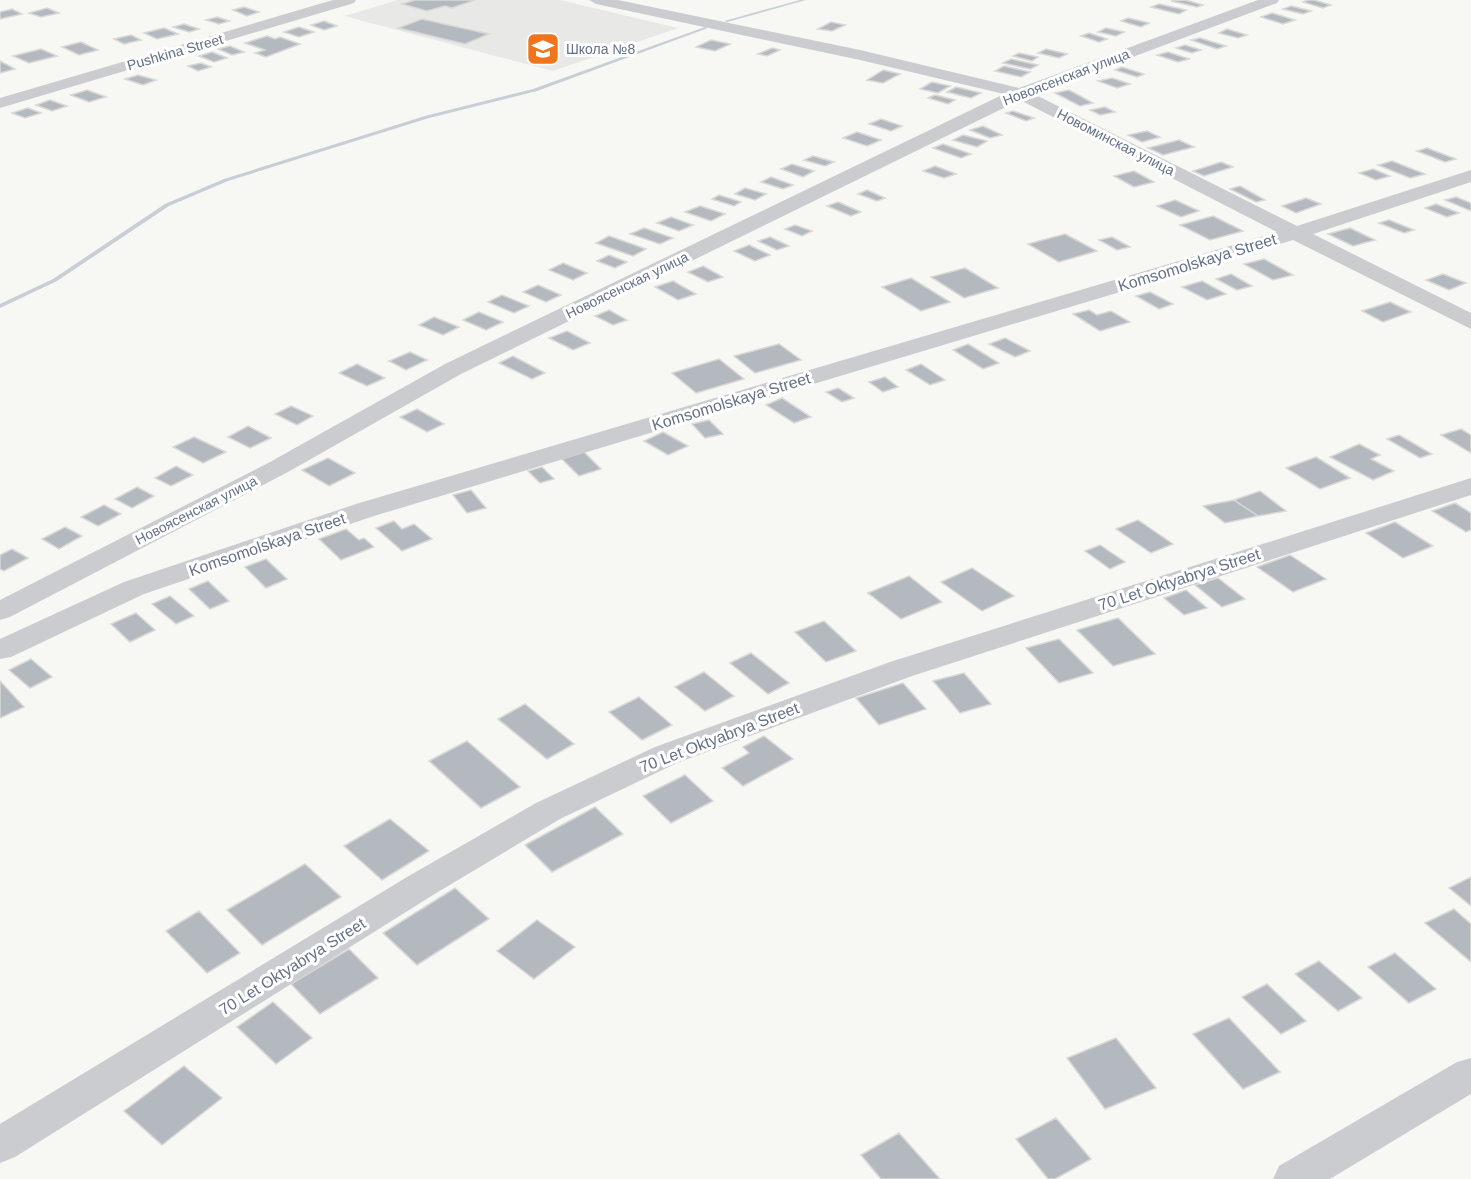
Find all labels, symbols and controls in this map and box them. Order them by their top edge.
street label: Pushkina Street [125,31,225,73]
school or university icon: Школа №8 [525,31,561,67]
place label: Школа №8 [566,41,635,57]
street label: Новоясенская улица [1000,45,1132,109]
street label: Новоминская улица [1055,106,1177,179]
street label: Komsomolskaya Street [1116,230,1279,295]
street label: Новоясенская улица [563,248,691,322]
street label: Komsomolskaya Street [650,369,813,434]
street label: Новоясенская улица [133,472,260,548]
street label: Komsomolskaya Street [187,509,348,579]
street label: 70 Let Oktyabrya Street [1096,545,1263,614]
street label: 70 Let Oktyabrya Street [637,699,802,776]
street label: 70 Let Oktyabrya Street [216,914,369,1018]

